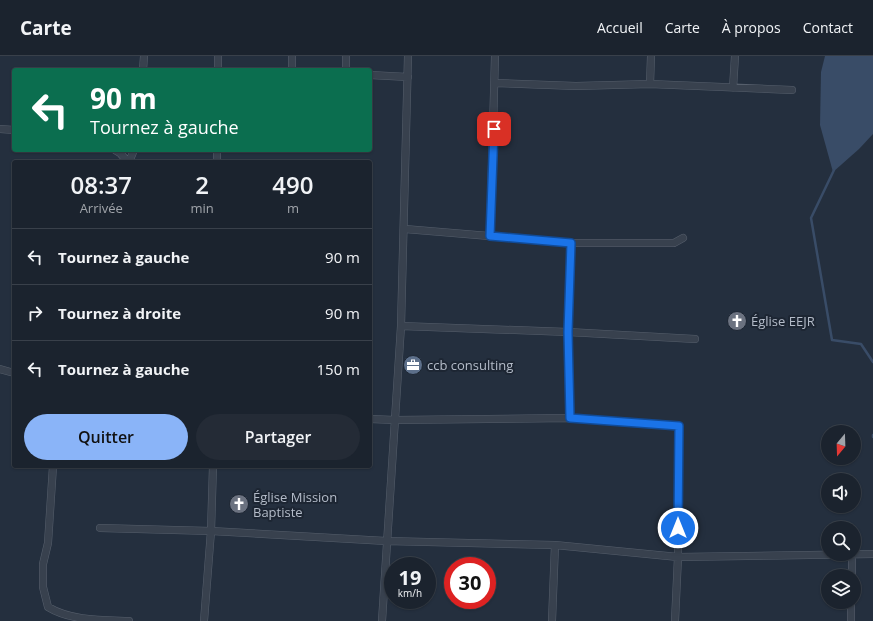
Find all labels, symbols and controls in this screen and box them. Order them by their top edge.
text: Carte [20,15,72,41]
text: Accueil [597,18,643,37]
text: Carte [665,18,700,37]
text: À propos [722,18,781,37]
text: Contact [803,18,853,37]
text: 90 m [90,79,157,117]
icon: left [24,84,76,136]
pin [477,112,511,146]
text: Tournez à gauche [90,115,239,139]
icon: arrive [483,118,505,140]
text: 08:37 [71,168,132,201]
text: 2 [195,168,209,201]
text: 490 [272,168,313,201]
text: Arrivée [80,199,123,217]
text: min [191,199,214,217]
text: m [287,199,299,217]
icon: left [24,246,46,268]
text: Tournez à gauche [58,247,189,267]
text: 90 m [325,247,360,267]
icon: right [24,302,46,324]
text: Tournez à droite [58,303,181,323]
text: 90 m [325,303,360,323]
church icon: Église EEJR [726,310,748,332]
place label: Église EEJR [751,312,815,330]
office icon: ccb consulting [402,354,424,376]
place label: ccb consulting [427,356,513,374]
icon: left [24,358,46,380]
text: Tournez à gauche [58,359,189,379]
text: 150 m [316,359,360,379]
button: Quitter [24,414,188,460]
button: Partager [196,414,360,460]
north arrow [821,425,861,465]
map controls [821,425,861,609]
button: sound [821,473,861,513]
place label: Église Mission Baptiste [253,488,337,521]
church icon: Église Mission Baptiste [228,493,250,515]
position arrow [657,507,699,549]
button: search [821,521,861,561]
speed limit sign: 30 [444,557,496,609]
text: 19 [399,564,421,591]
button: layers [821,569,861,609]
text: km/h [398,586,422,600]

